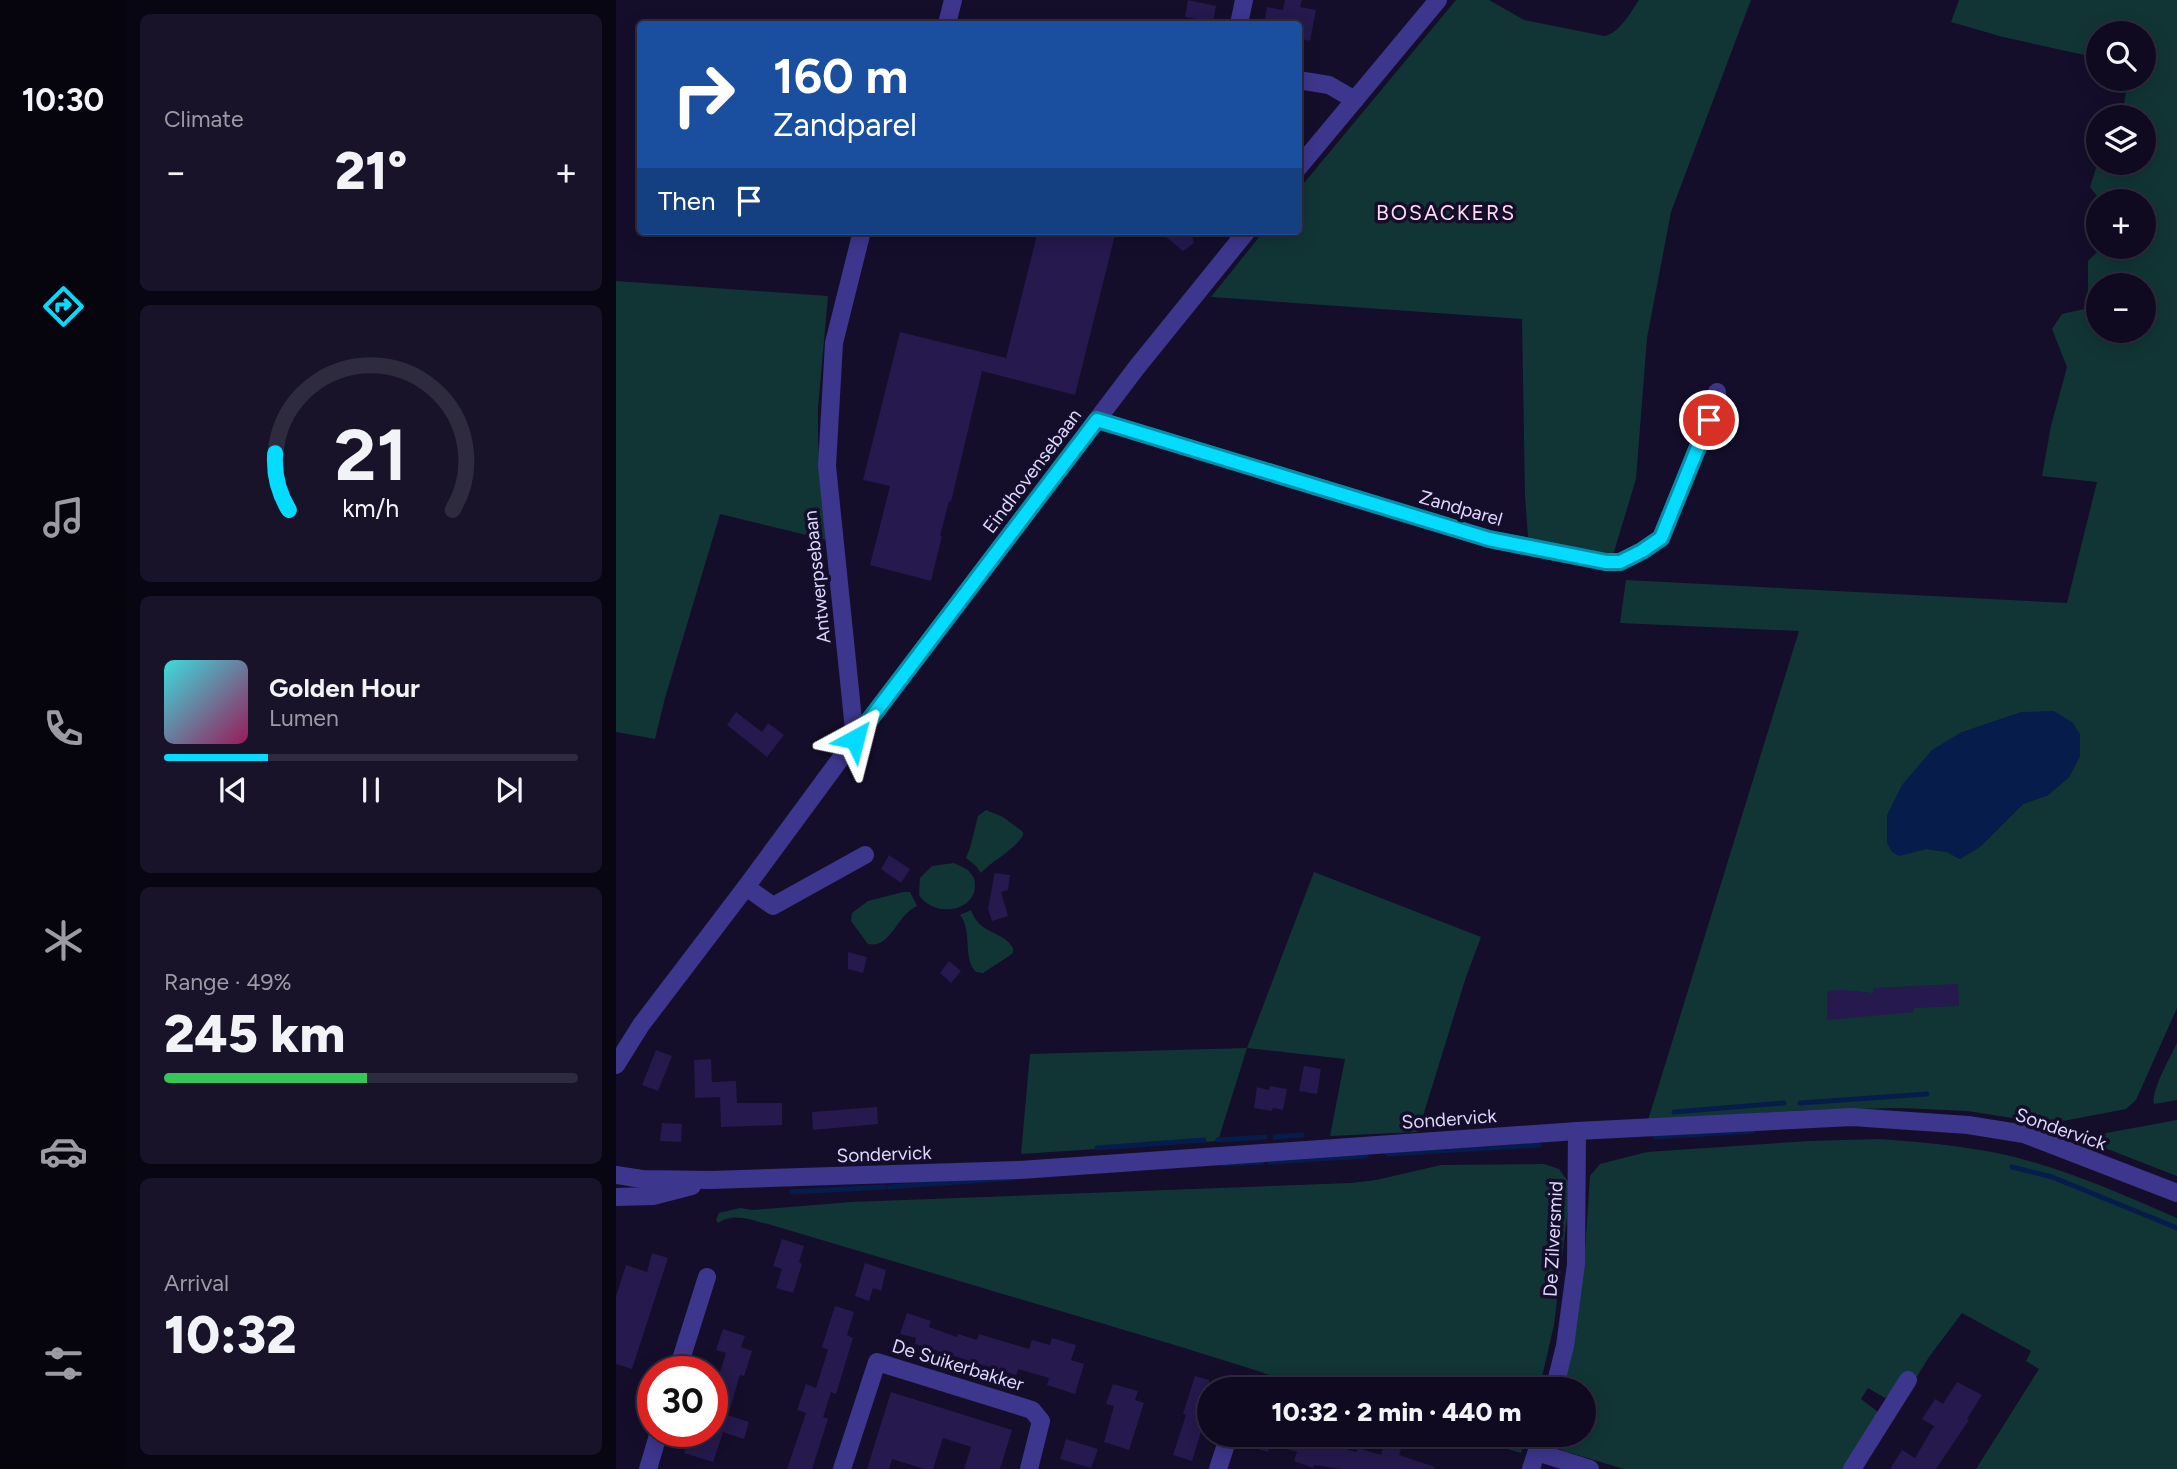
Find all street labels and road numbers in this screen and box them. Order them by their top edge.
street label: Eindhovensebaan [978,404,1086,538]
street label: Zandparel [1417,485,1505,531]
street label: Antwerpsebaan [799,509,835,645]
street label: Sondervick [2012,1103,2110,1156]
street label: Sondervick [1401,1104,1498,1134]
street label: Sondervick [836,1141,933,1167]
street label: De Zilversmid [1538,1181,1568,1297]
street label: De Suikerbakker [889,1334,1027,1396]

